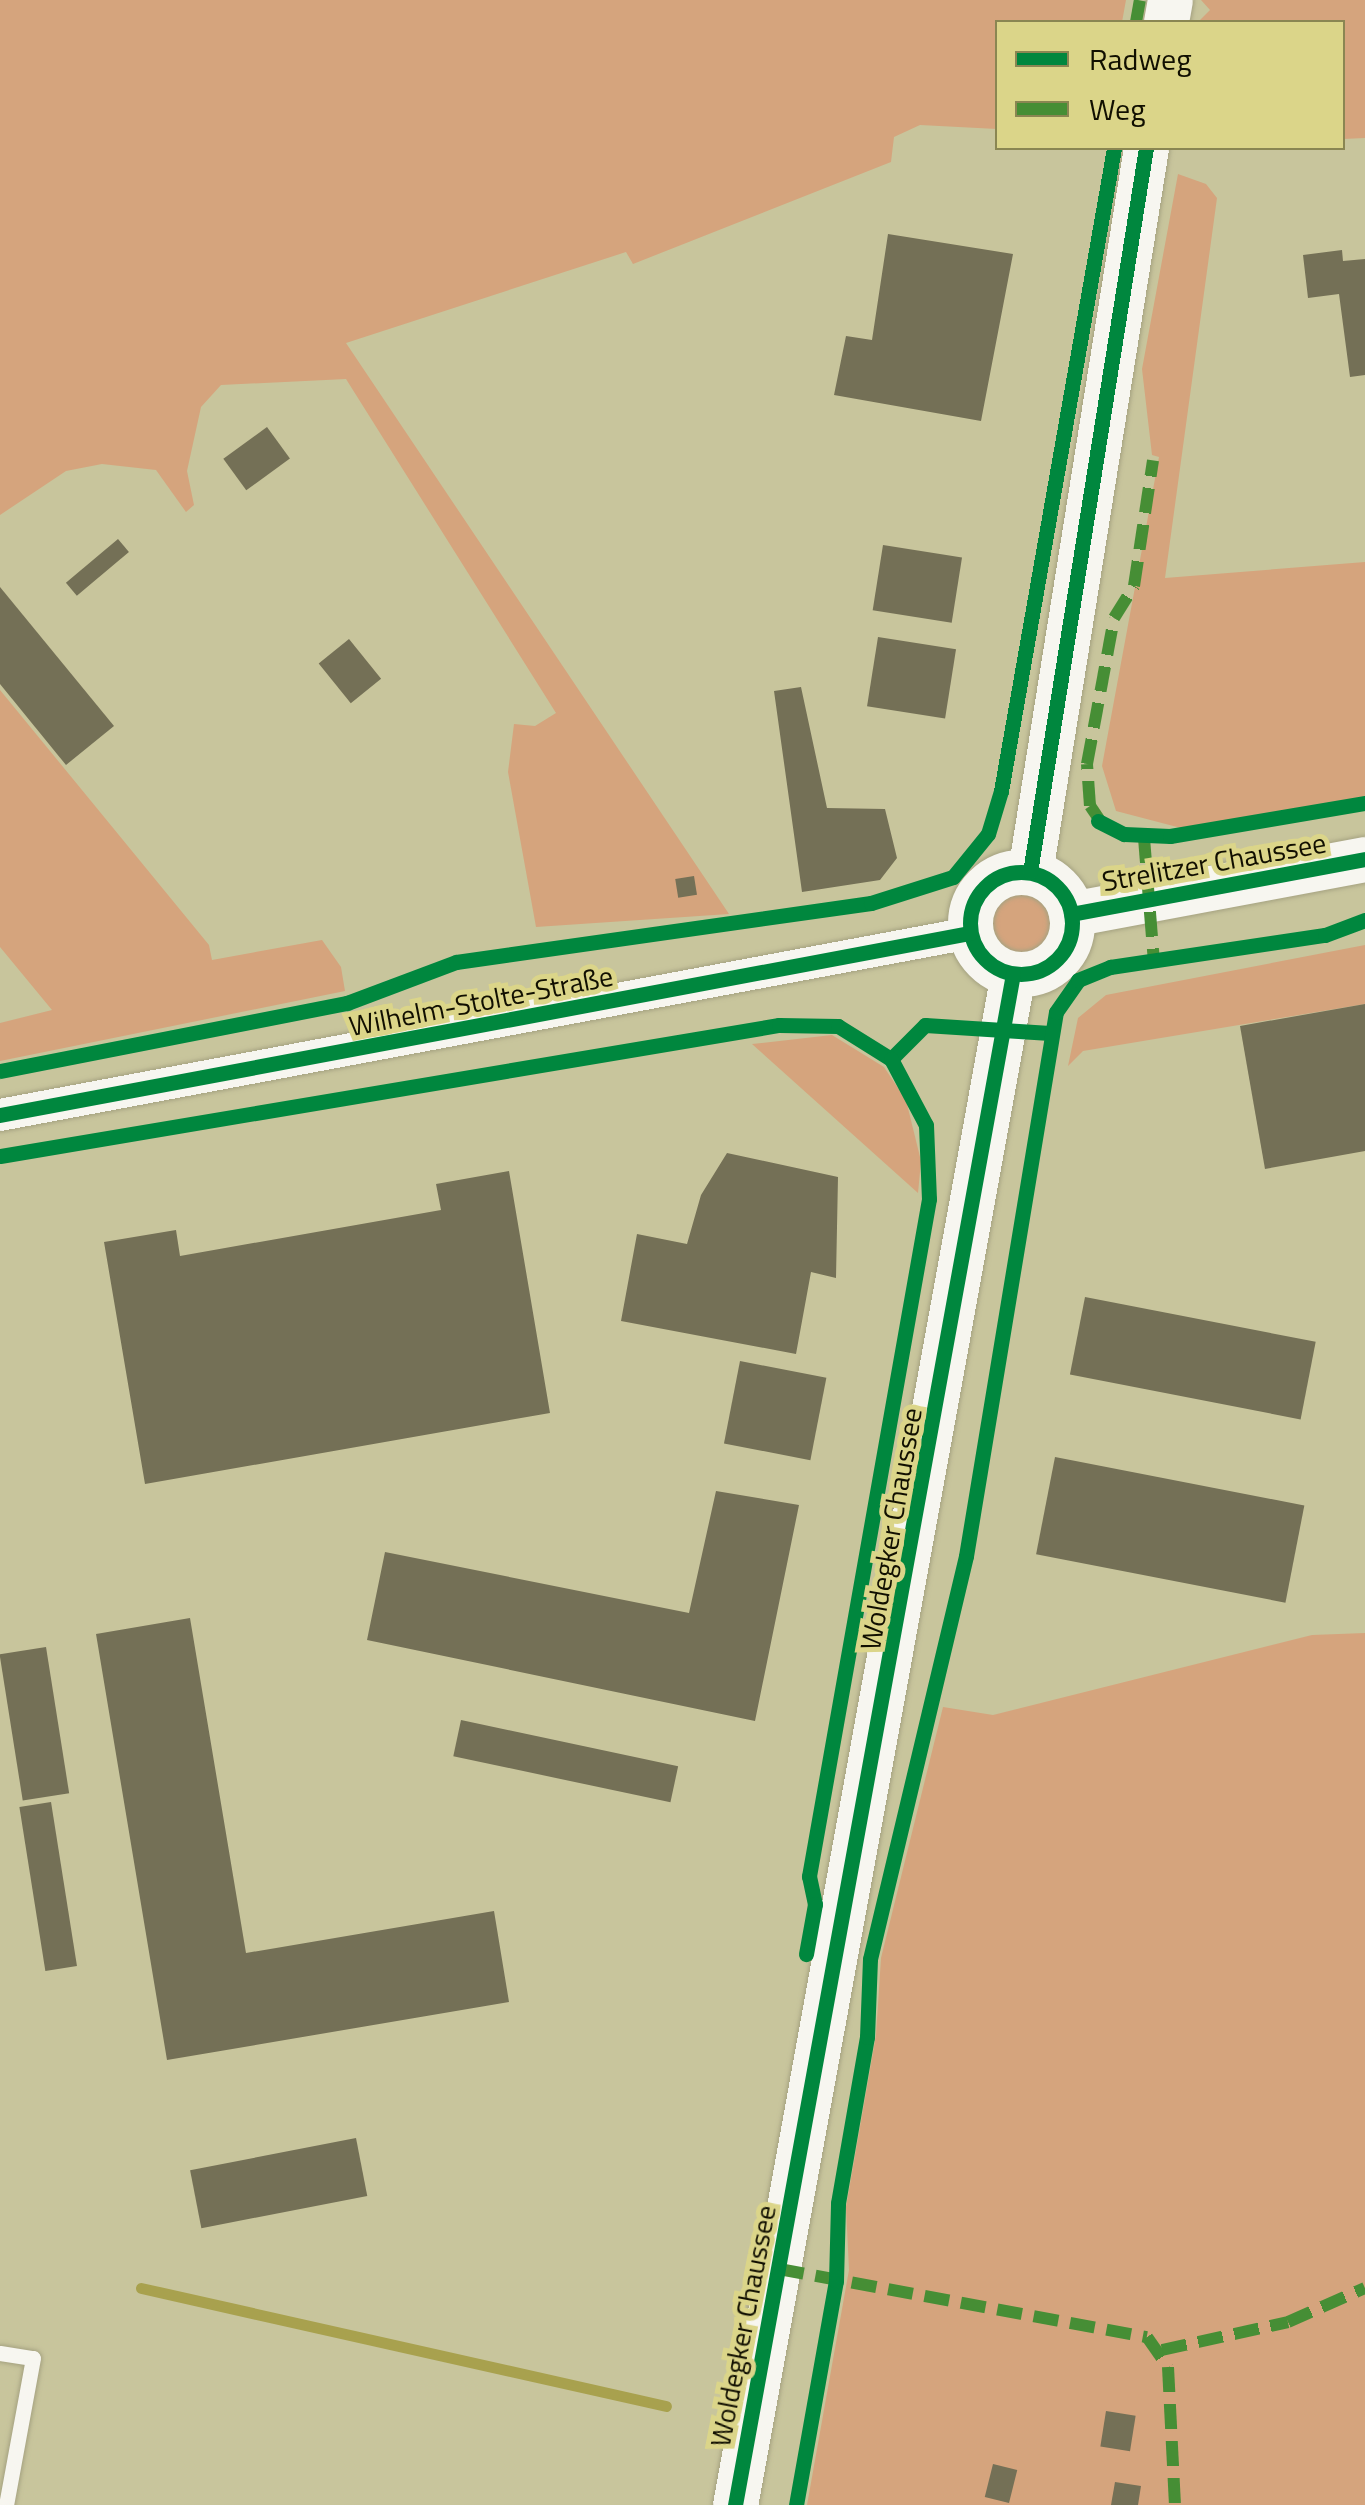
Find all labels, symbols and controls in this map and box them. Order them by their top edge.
legend [995,20,1345,150]
text: Radweg [1089,36,1192,82]
text: Weg [1089,86,1146,132]
street label: Strelitzer Chaussee [1099,826,1329,898]
street label: Wilhelm-Stolte-Straße [346,959,616,1043]
street label: Woldegker Chaussee [853,1405,929,1653]
street label: Woldegker Chaussee [703,2202,783,2450]

